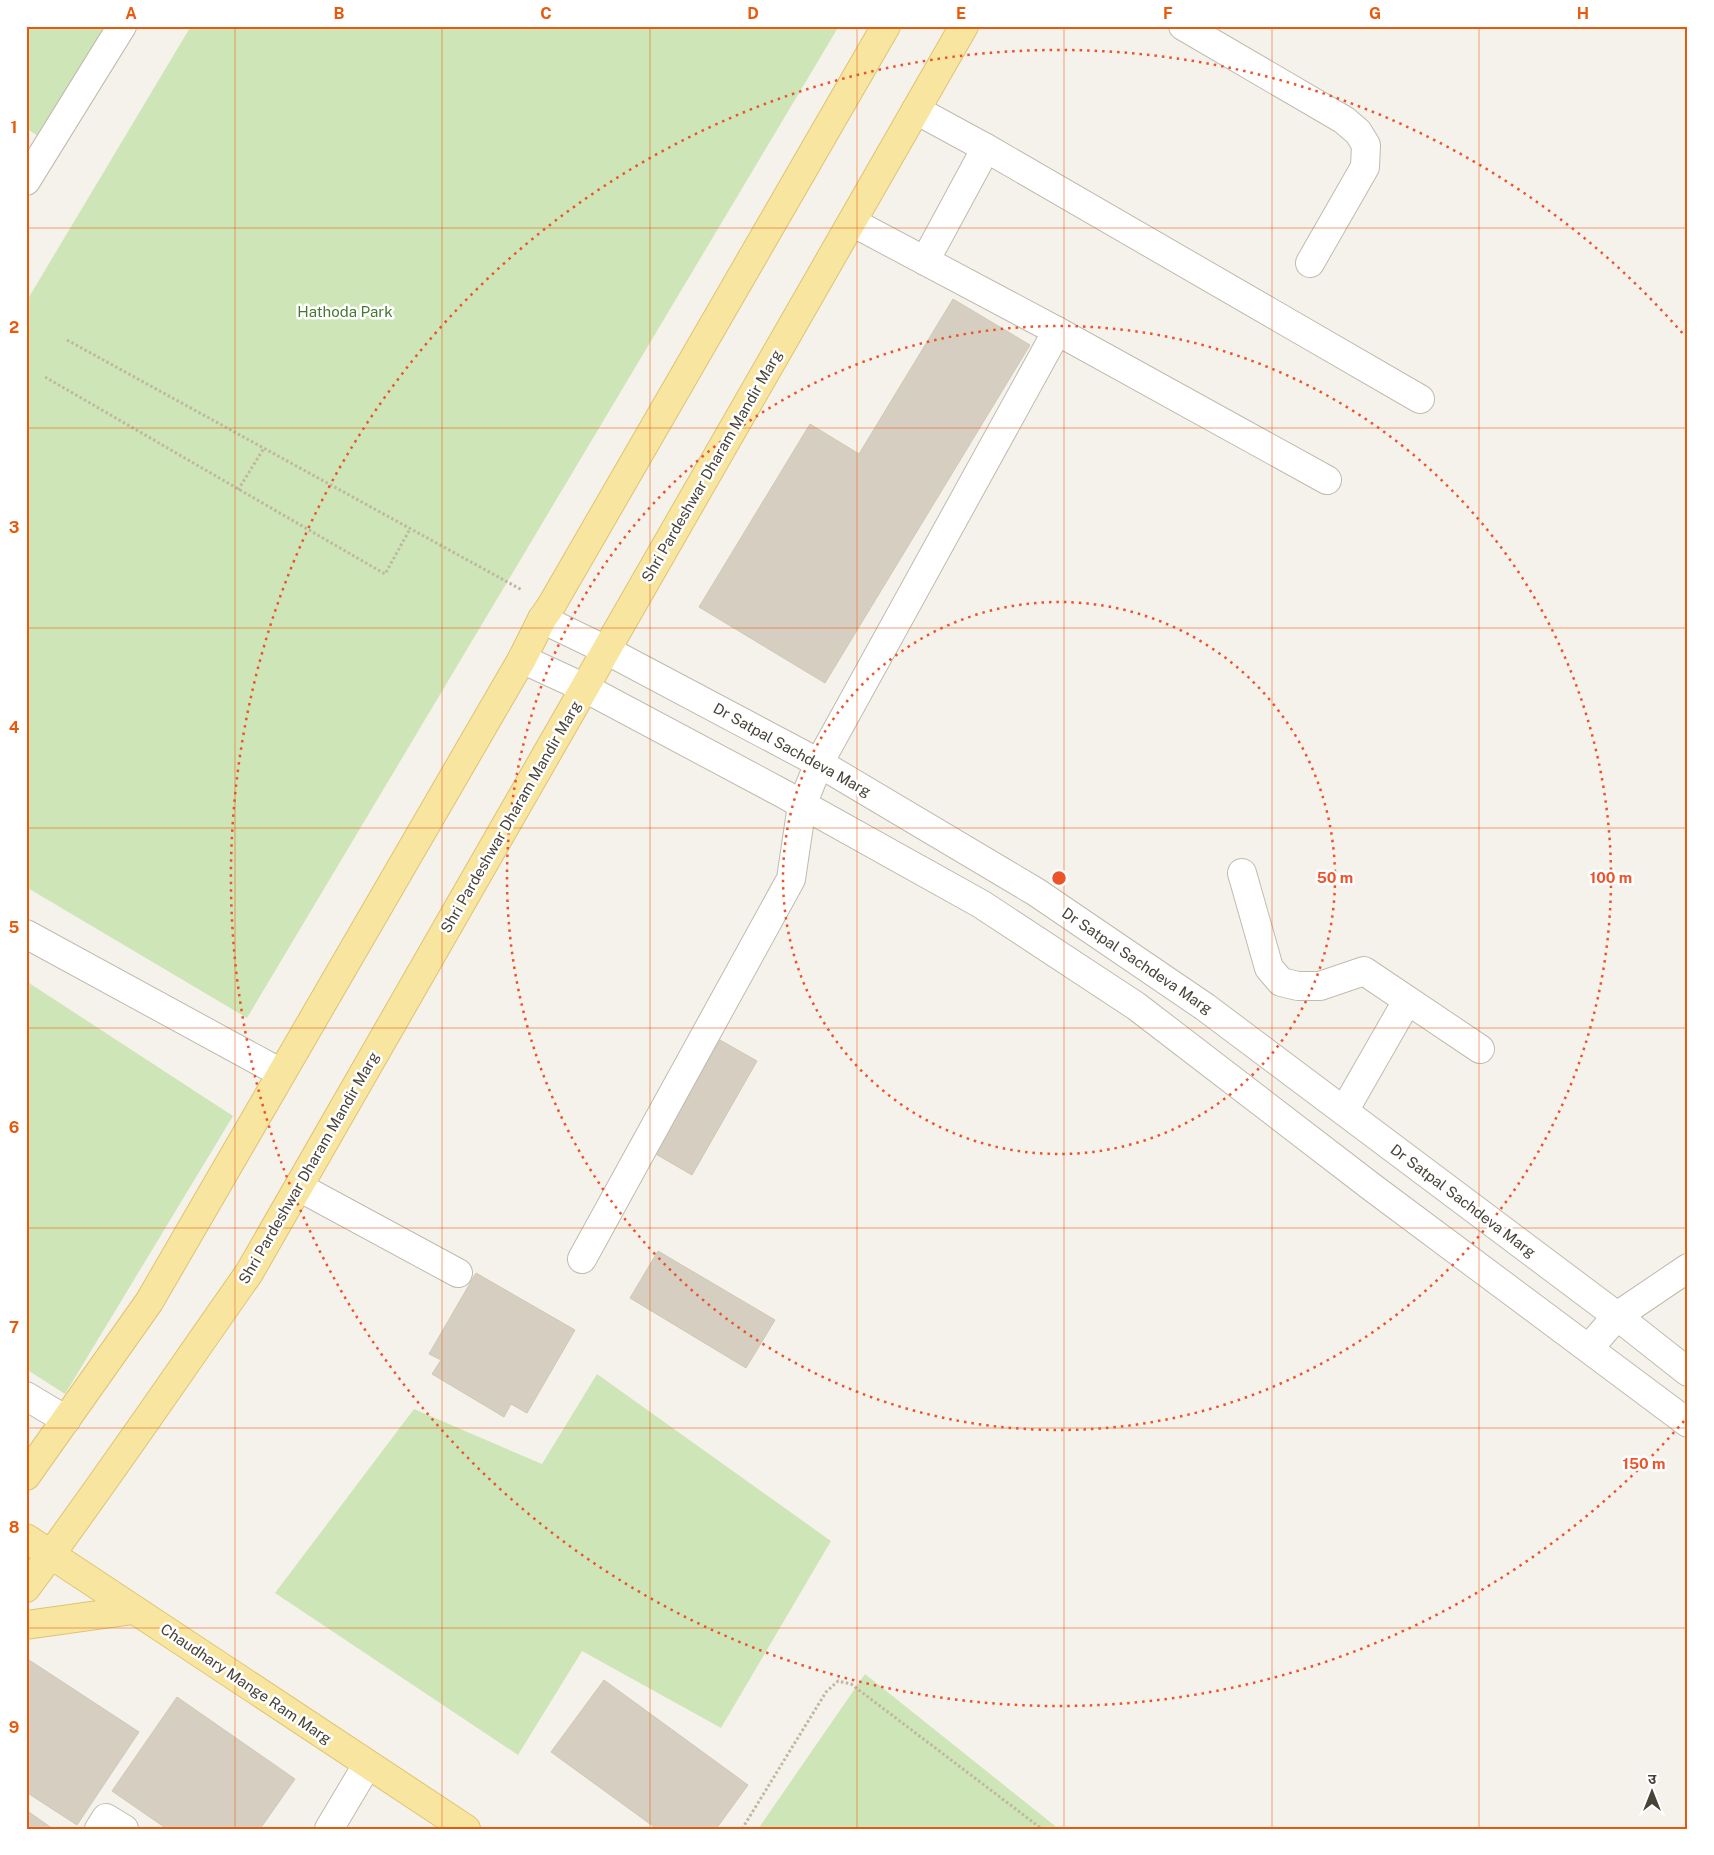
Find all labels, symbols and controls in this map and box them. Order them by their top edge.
text: A [125,4,137,23]
text: B [334,4,345,23]
text: C [540,4,552,23]
text: D [747,4,759,23]
text: E [956,4,966,23]
text: F [1163,4,1173,23]
text: G [1369,4,1381,23]
text: H [1577,4,1589,23]
text: 1 [11,118,17,137]
park label: Hathoda Park [297,303,393,320]
text: 2 [9,318,19,337]
street label: Shri Pardeshwar Dharam Mandir Marg [638,347,785,585]
text: 3 [9,518,19,537]
street label: Shri Pardeshwar Dharam Mandir Marg [437,698,584,936]
street label: Dr Satpal Sachdeva Marg [711,699,874,800]
text: 4 [9,718,20,737]
centre of rings [1050,869,1068,887]
text: 50 m [1317,869,1353,886]
text: 100 m [1590,869,1632,886]
street label: Dr Satpal Sachdeva Marg [1059,904,1215,1017]
text: 5 [9,918,20,937]
street label: Shri Pardeshwar Dharam Mandir Marg [235,1049,382,1287]
text: 6 [9,1118,19,1137]
street label: Dr Satpal Sachdeva Marg [1387,1141,1539,1261]
text: 7 [9,1318,19,1337]
text: 150 m [1622,1455,1666,1472]
text: 8 [9,1518,20,1537]
street label: Chaudhary Mange Ram Marg [158,1620,335,1747]
text: 9 [9,1718,19,1737]
north arrow [1626,1768,1676,1818]
text: उ [1648,1771,1657,1787]

